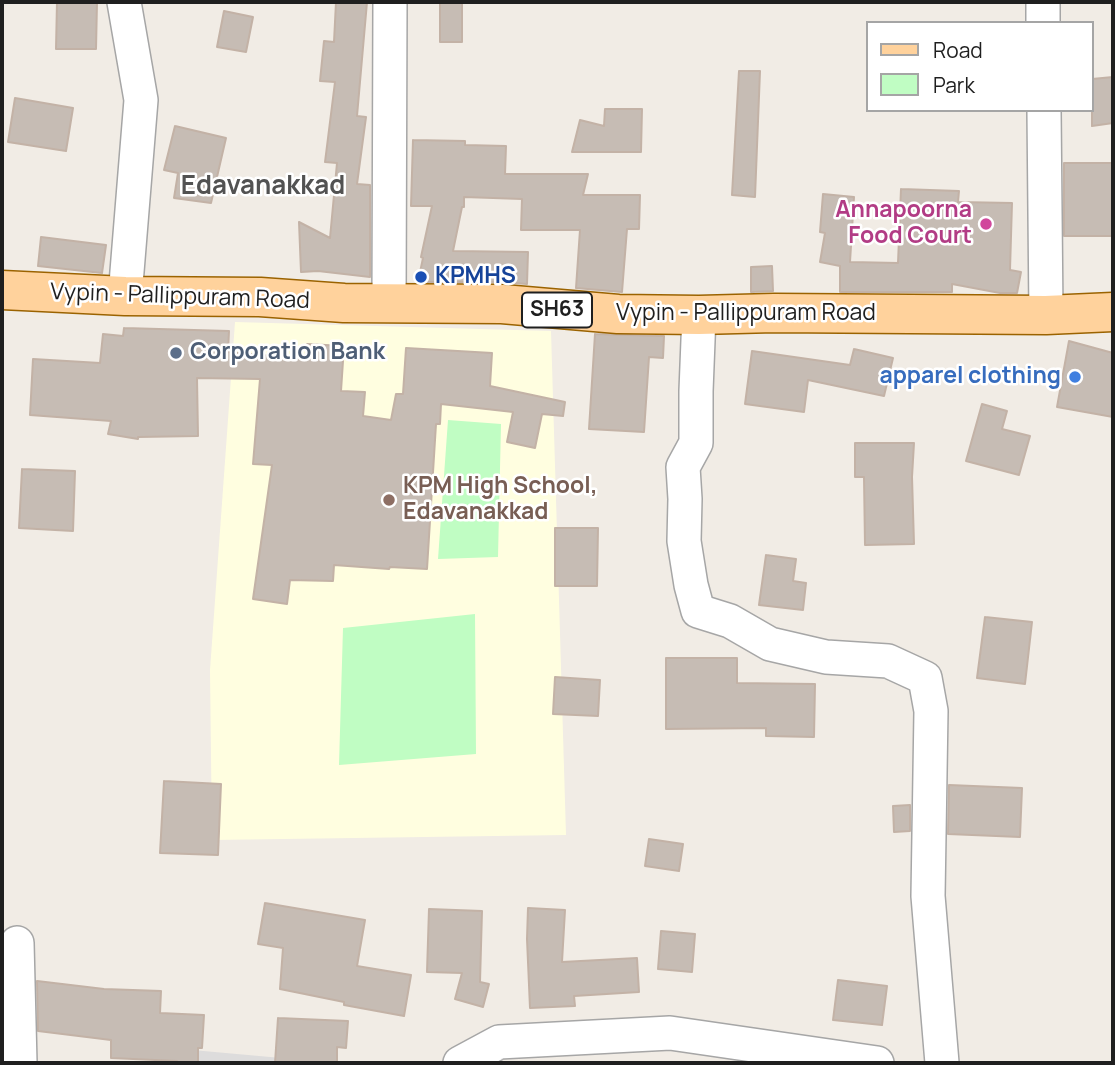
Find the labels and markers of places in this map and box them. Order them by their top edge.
place label: Annapoorna Food Court [835,197,972,251]
marker: Annapoorna Food Court [978,216,994,232]
place label: KPMHS [435,263,516,291]
marker: KPMHS [413,269,429,285]
place label: Corporation Bank [190,339,385,367]
marker: Corporation Bank [168,345,184,361]
place label: apparel clothing [879,363,1061,391]
marker: apparel clothing [1067,369,1083,385]
place label: KPM High School, Edavanakkad [403,473,598,527]
marker: KPM High School, Edavanakkad [381,492,397,508]

